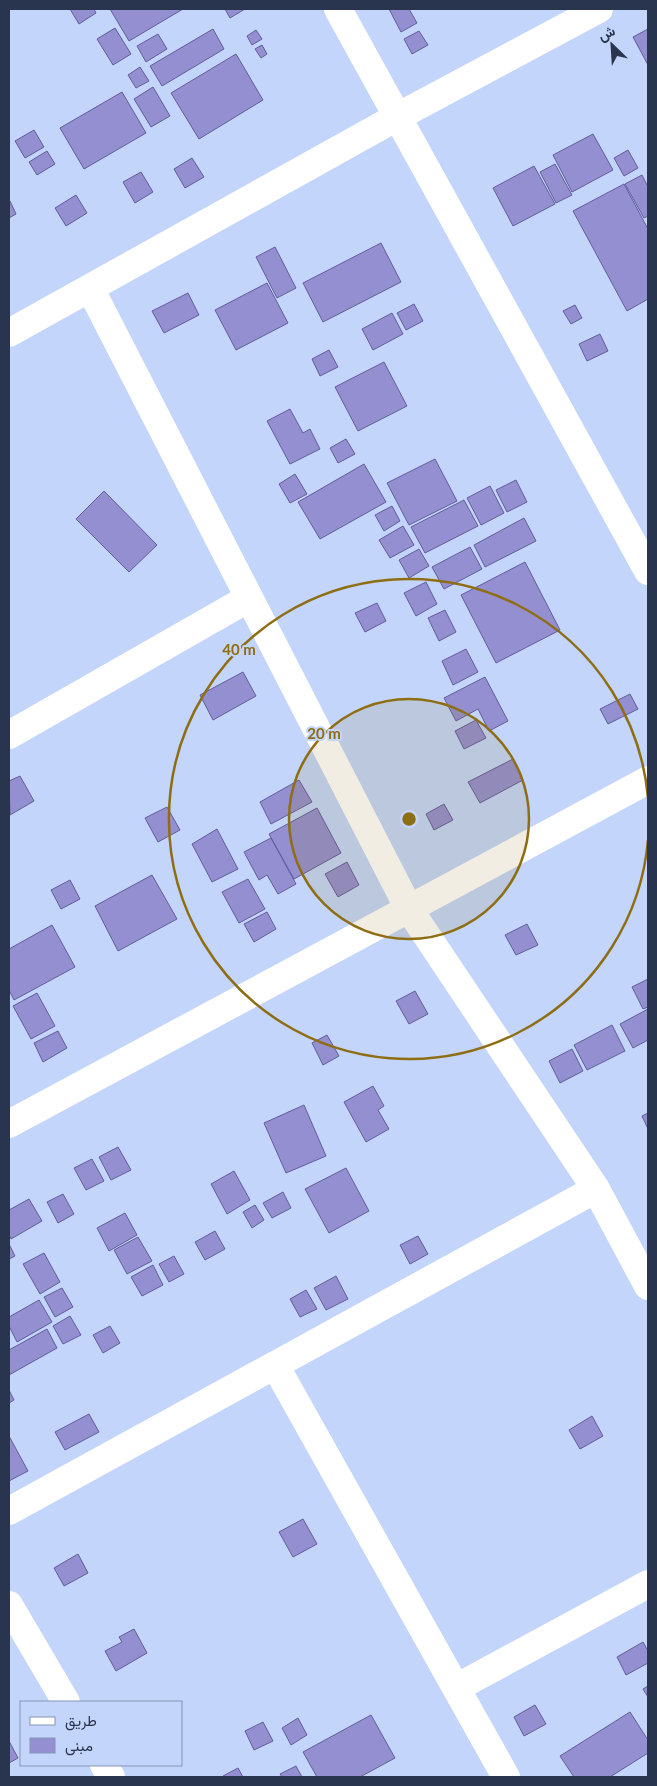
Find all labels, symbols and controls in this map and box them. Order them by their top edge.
north arrow [587,20,637,70]
text: ش [595,21,618,45]
text: 40 m [222,640,256,658]
text: 20 m [307,724,341,742]
centre of rings [400,810,418,828]
legend [20,1701,182,1766]
text: طريق [65,1711,97,1731]
text: مبنى [65,1736,93,1756]

